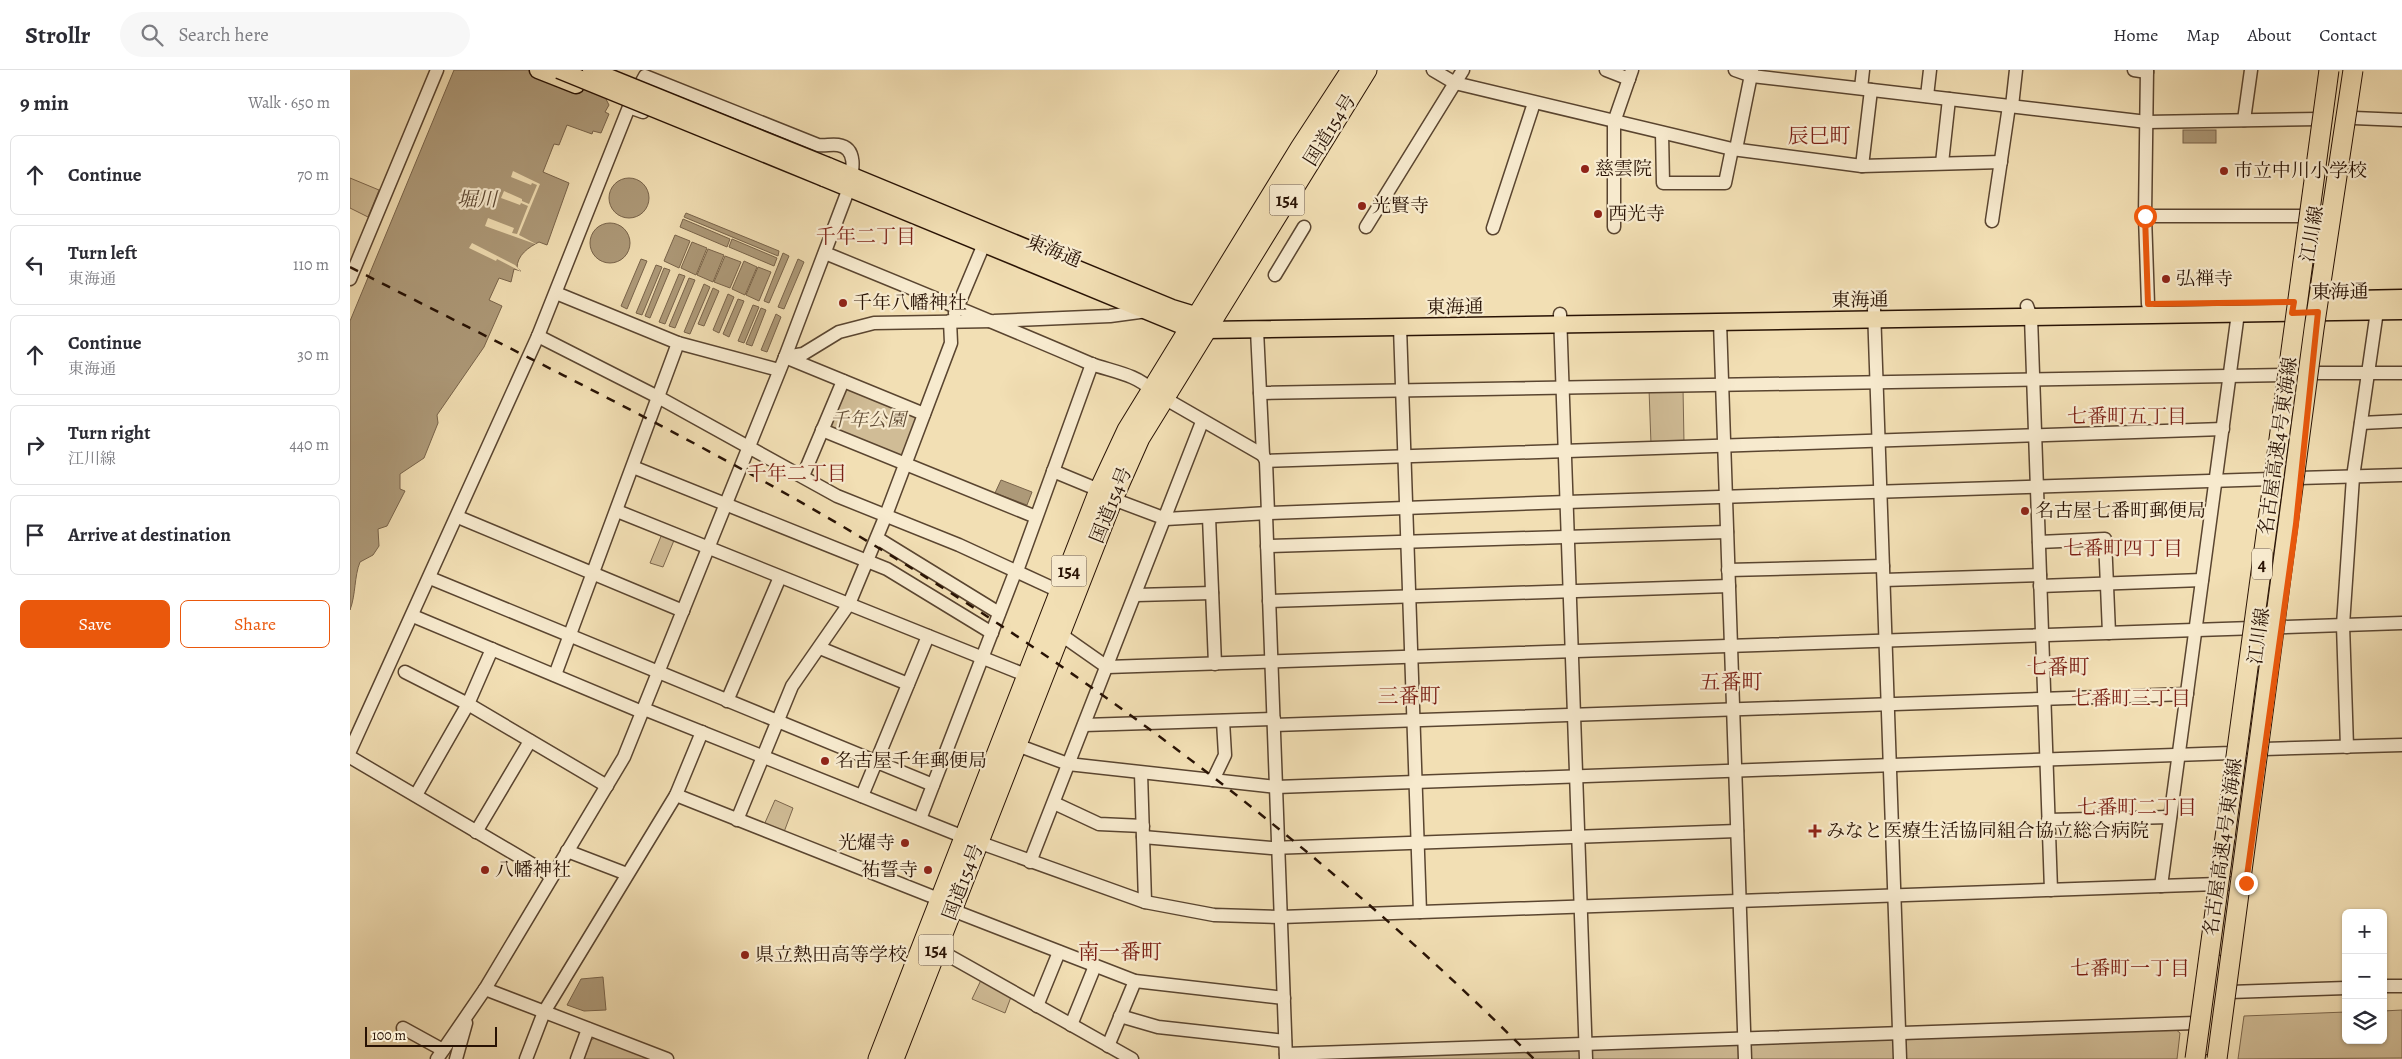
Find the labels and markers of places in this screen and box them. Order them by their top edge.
place label: 慈雲院 [1595,156,1652,182]
place label: 市立中川小学校 [2234,158,2367,184]
marker: 慈雲院 [1579,163,1591,175]
marker: 市立中川小学校 [2218,165,2230,177]
place label: 光賢寺 [1372,193,1429,219]
marker: 光賢寺 [1356,200,1368,212]
place label: 西光寺 [1608,201,1665,227]
marker: 西光寺 [1592,208,1604,220]
place label: 弘禅寺 [2176,266,2233,292]
marker: 弘禅寺 [2160,273,2172,285]
place label: 千年八幡神社 [853,290,967,316]
marker: 千年八幡神社 [837,297,849,309]
place label: 名古屋七番町郵便局 [2035,498,2206,524]
marker: 名古屋七番町郵便局 [2019,505,2031,517]
place label: 名古屋千年郵便局 [835,748,987,774]
marker: 名古屋千年郵便局 [819,755,831,767]
place label: みなと医療生活協同組合協立総合病院 [1826,818,2149,844]
marker: みなと医療生活協同組合協立総合病院 [1808,824,1822,838]
place label: 光燿寺 [838,830,895,856]
marker: 光燿寺 [899,837,911,849]
place label: 八幡神社 [495,857,571,883]
place label: 祐誓寺 [861,857,918,883]
marker: 八幡神社 [479,864,491,876]
marker: 祐誓寺 [922,864,934,876]
place label: 県立熱田高等学校 [755,942,907,968]
marker: 県立熱田高等学校 [739,949,751,961]

